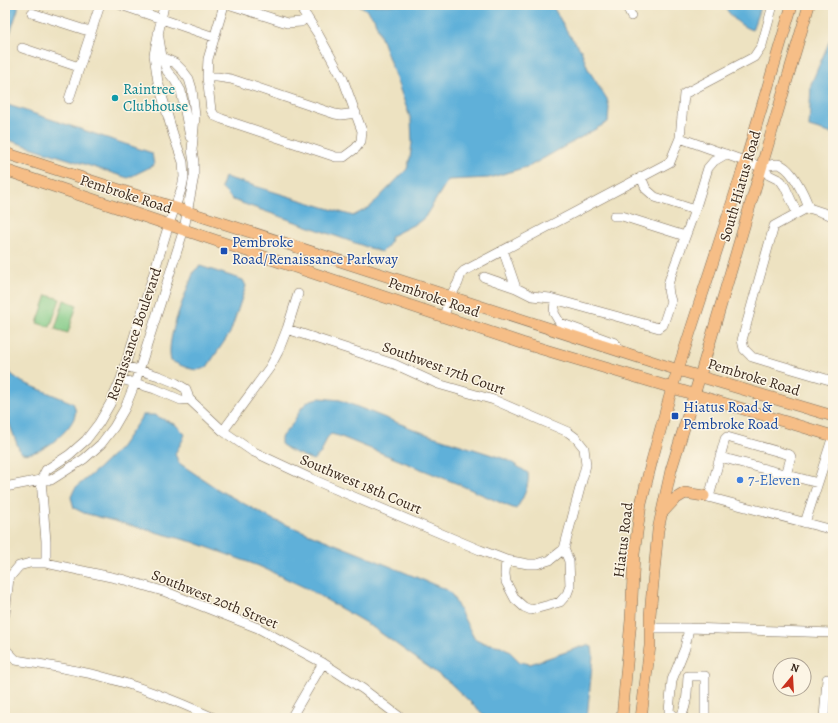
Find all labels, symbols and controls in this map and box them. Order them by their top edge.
place label: Raintree Clubhouse [123,79,188,116]
marker: Raintree Clubhouse [110,93,120,103]
street label: South Hiatus Road [715,127,766,244]
street label: Pembroke Road [77,170,175,219]
place label: Pembroke Road/Renaissance Parkway [232,232,398,269]
marker: Pembroke Road/Renaissance Parkway [219,246,229,256]
street label: Renaissance Boulevard [102,264,167,403]
street label: Pembroke Road [386,272,483,322]
street label: Southwest 17th Court [380,336,508,400]
street label: Pembroke Road [705,353,804,401]
place label: Hiatus Road & Pembroke Road [683,397,779,434]
marker: Hiatus Road & Pembroke Road [670,411,680,421]
street label: Southwest 18th Court [297,449,425,519]
place label: 7-Eleven [748,470,800,490]
marker: 7-Eleven [735,475,745,485]
street label: Hiatus Road [608,500,638,579]
street label: Southwest 20th Street [149,564,281,634]
north arrow [772,657,812,697]
text: N [789,660,801,676]

